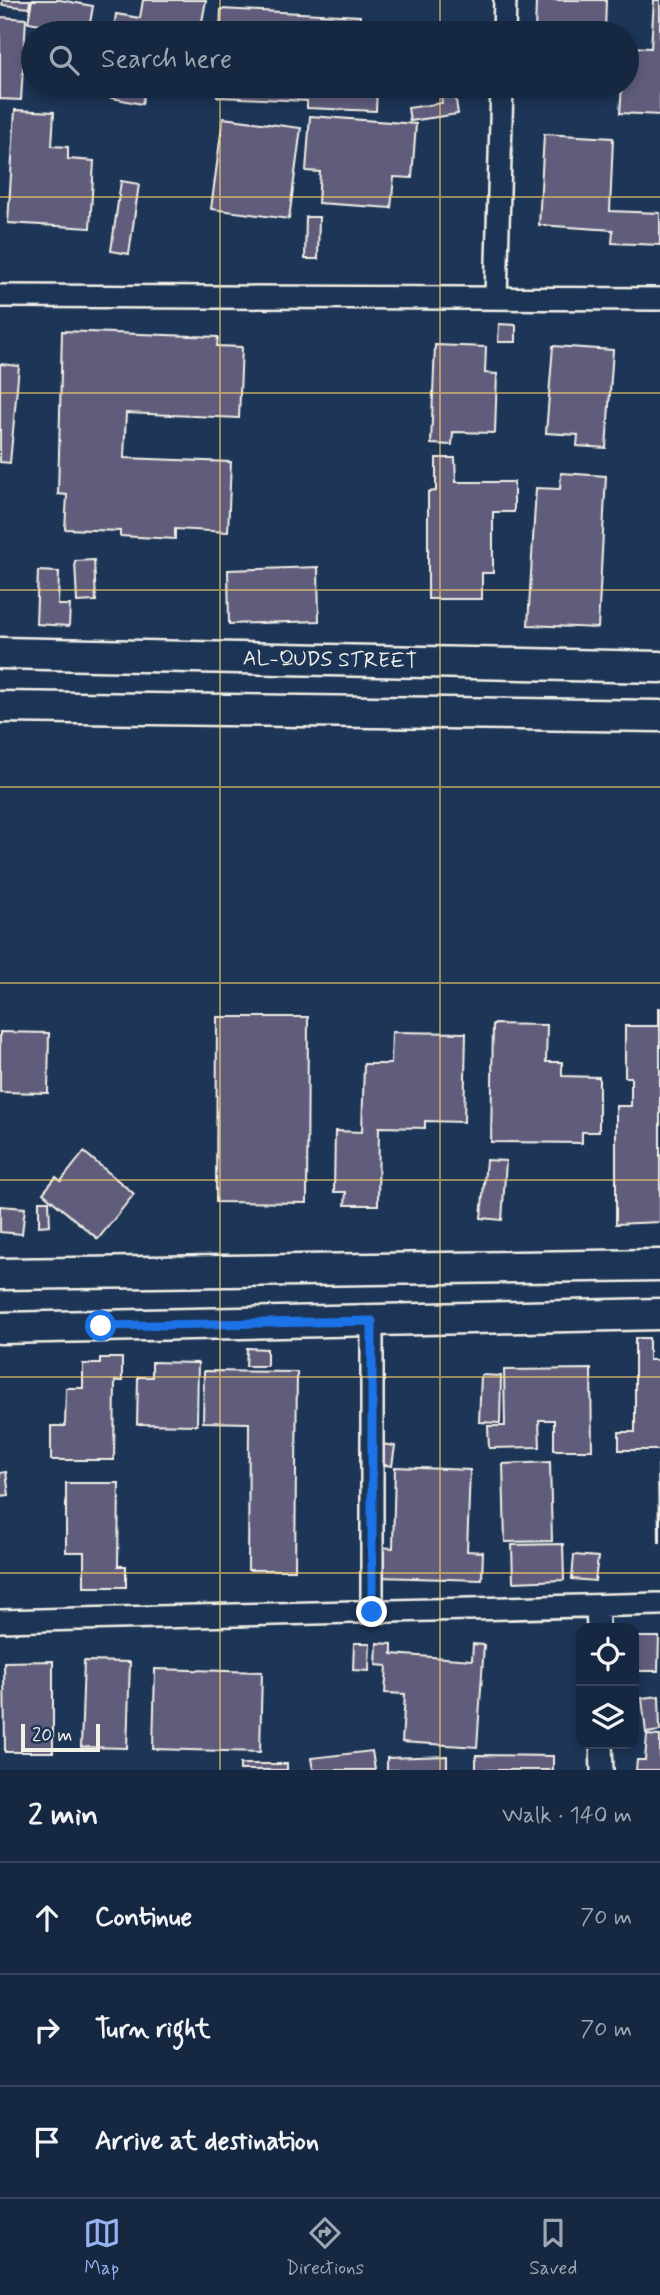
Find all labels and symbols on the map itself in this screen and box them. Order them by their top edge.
street label: AL-QUDS STREET [243,644,417,676]
route start [85,1310,116,1341]
route end [356,1596,387,1627]
scale bar [21,1721,100,1753]

